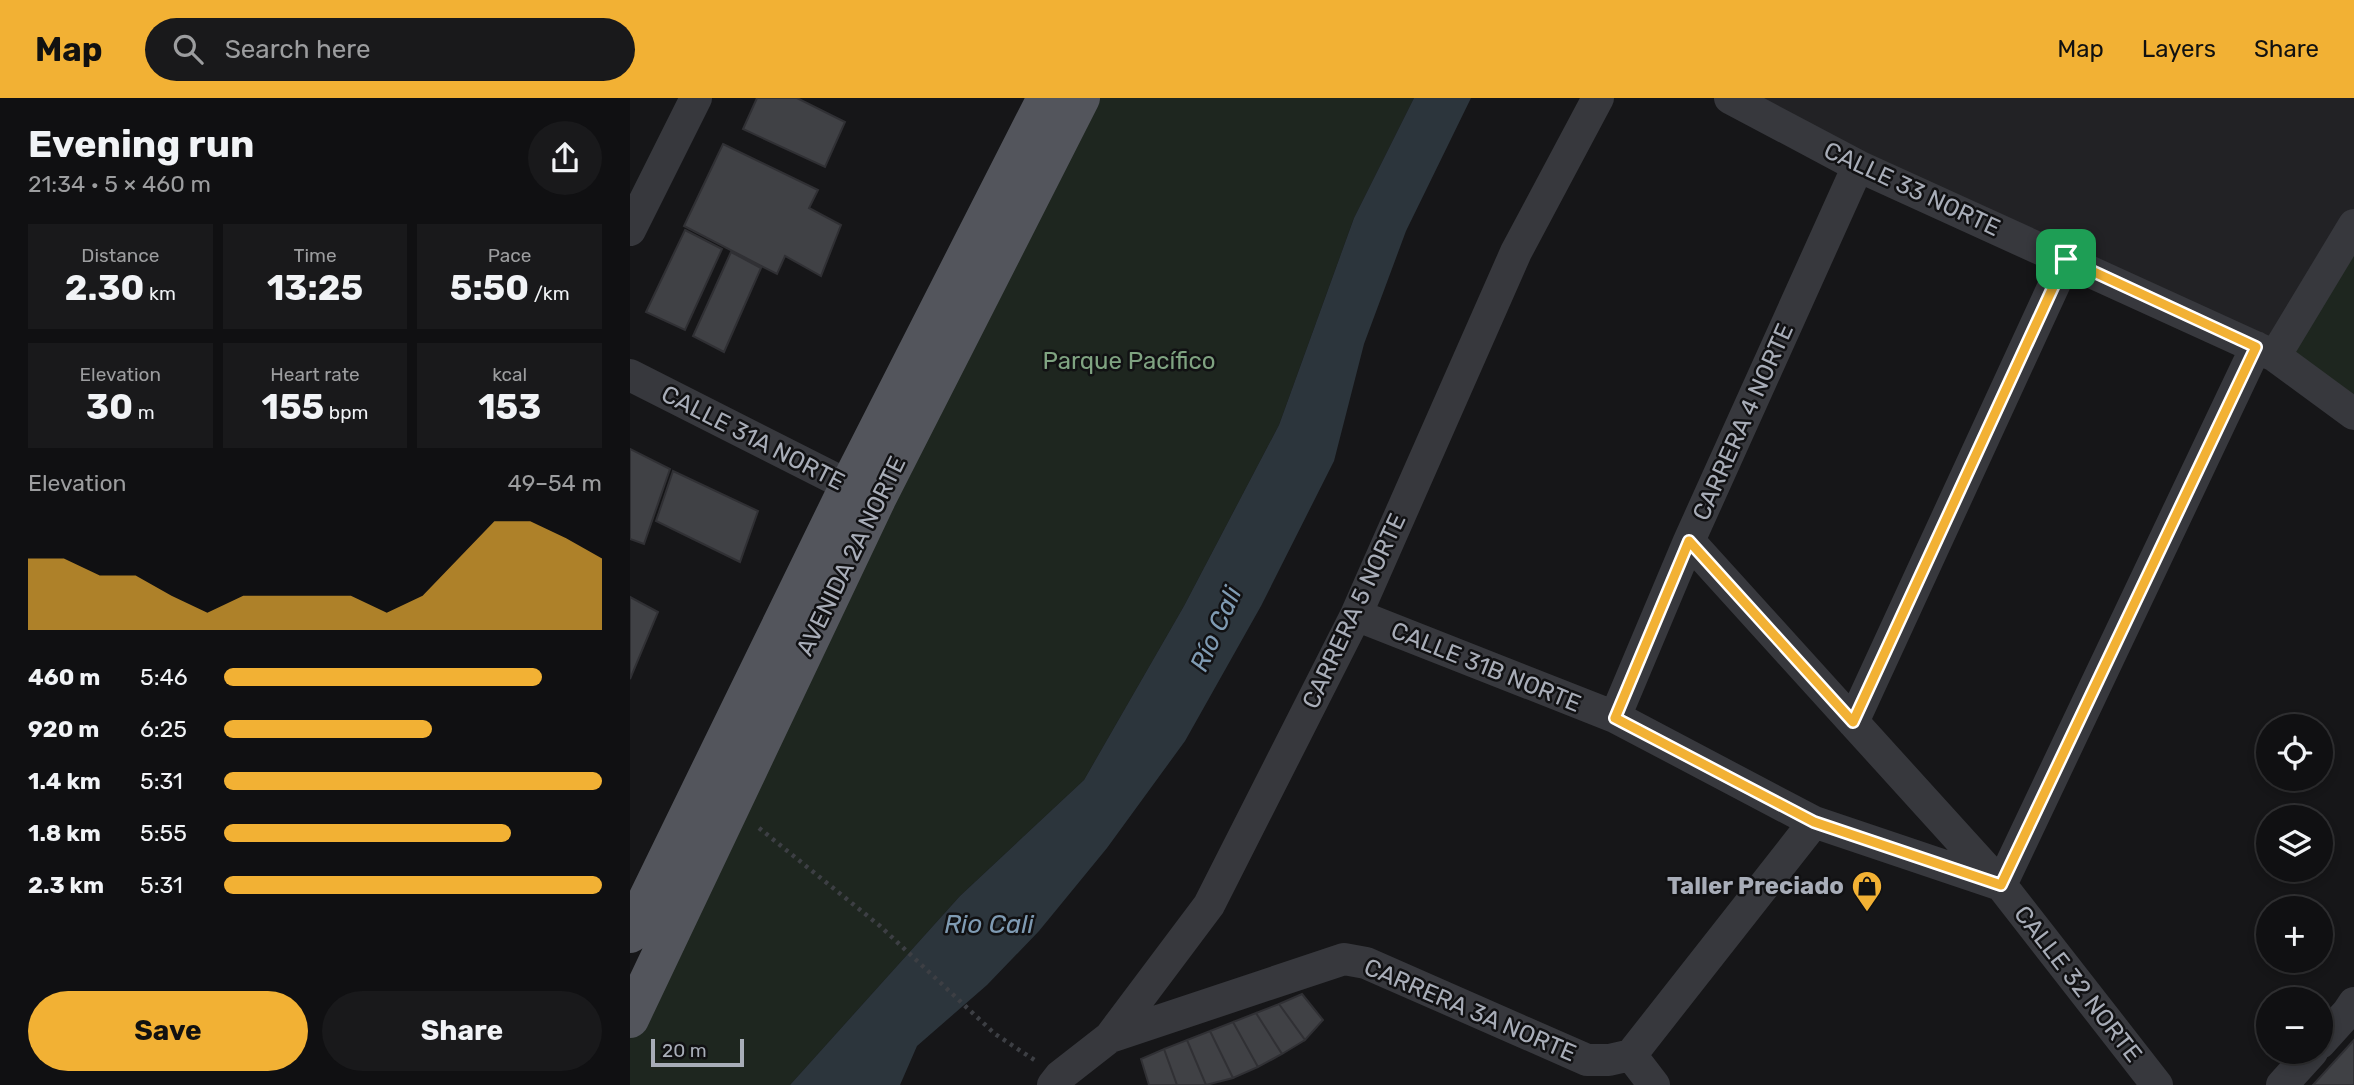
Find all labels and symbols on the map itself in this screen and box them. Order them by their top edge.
street label: CALLE 33 NORTE [1820,136,2004,242]
pin [2036,229,2096,289]
street label: CARRERA 4 NORTE [1687,319,1799,525]
park label: Parque Pacífico [1042,347,1216,375]
street label: CALLE 31A NORTE [657,380,849,496]
street label: AVENIDA 2A NORTE [791,452,911,660]
street label: CARRERA 5 NORTE [1297,509,1411,713]
water label: Río Cali [1184,581,1249,676]
street label: CALLE 31B NORTE [1387,616,1585,718]
shop icon: Taller Preciado [1850,869,1884,913]
place label: Taller Preciado [1667,872,1844,900]
street label: CALLE 32 NORTE [2008,900,2148,1068]
water label: Rio Cali [944,909,1035,940]
street label: CARRERA 3A NORTE [1360,953,1580,1067]
scale bar [651,1036,744,1068]

